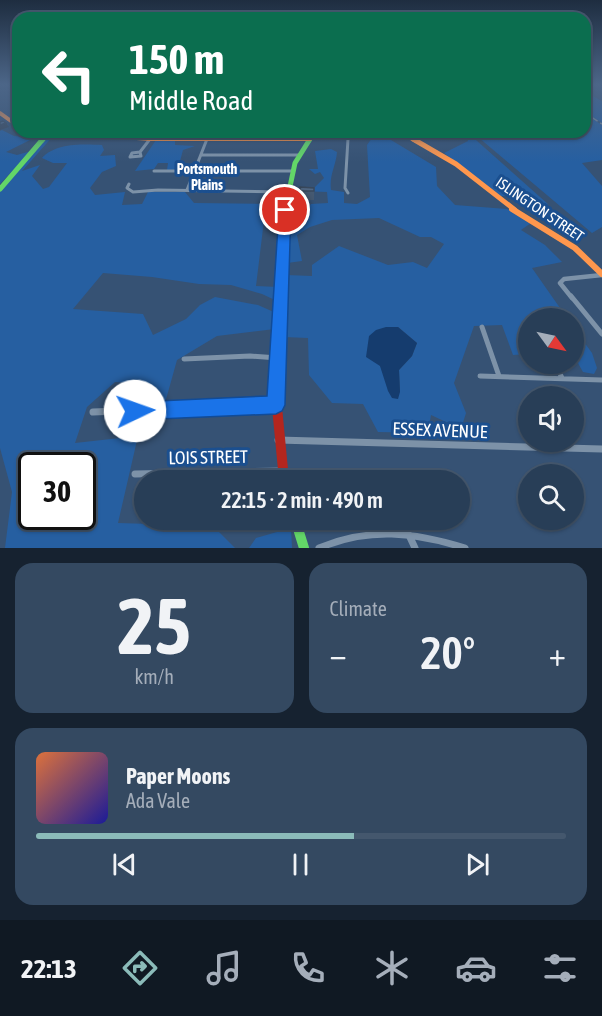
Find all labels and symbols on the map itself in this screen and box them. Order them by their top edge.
district label: Portsmouth Plains [177,161,237,193]
street label: ISLINGTON STREET [493,173,587,245]
pin [259,184,310,235]
north arrow [518,308,584,374]
position arrow [103,379,167,443]
street label: ESSEX AVENUE [392,418,488,442]
street label: LOIS STREET [168,446,248,468]
speed limit sign: 30 [18,452,96,530]

